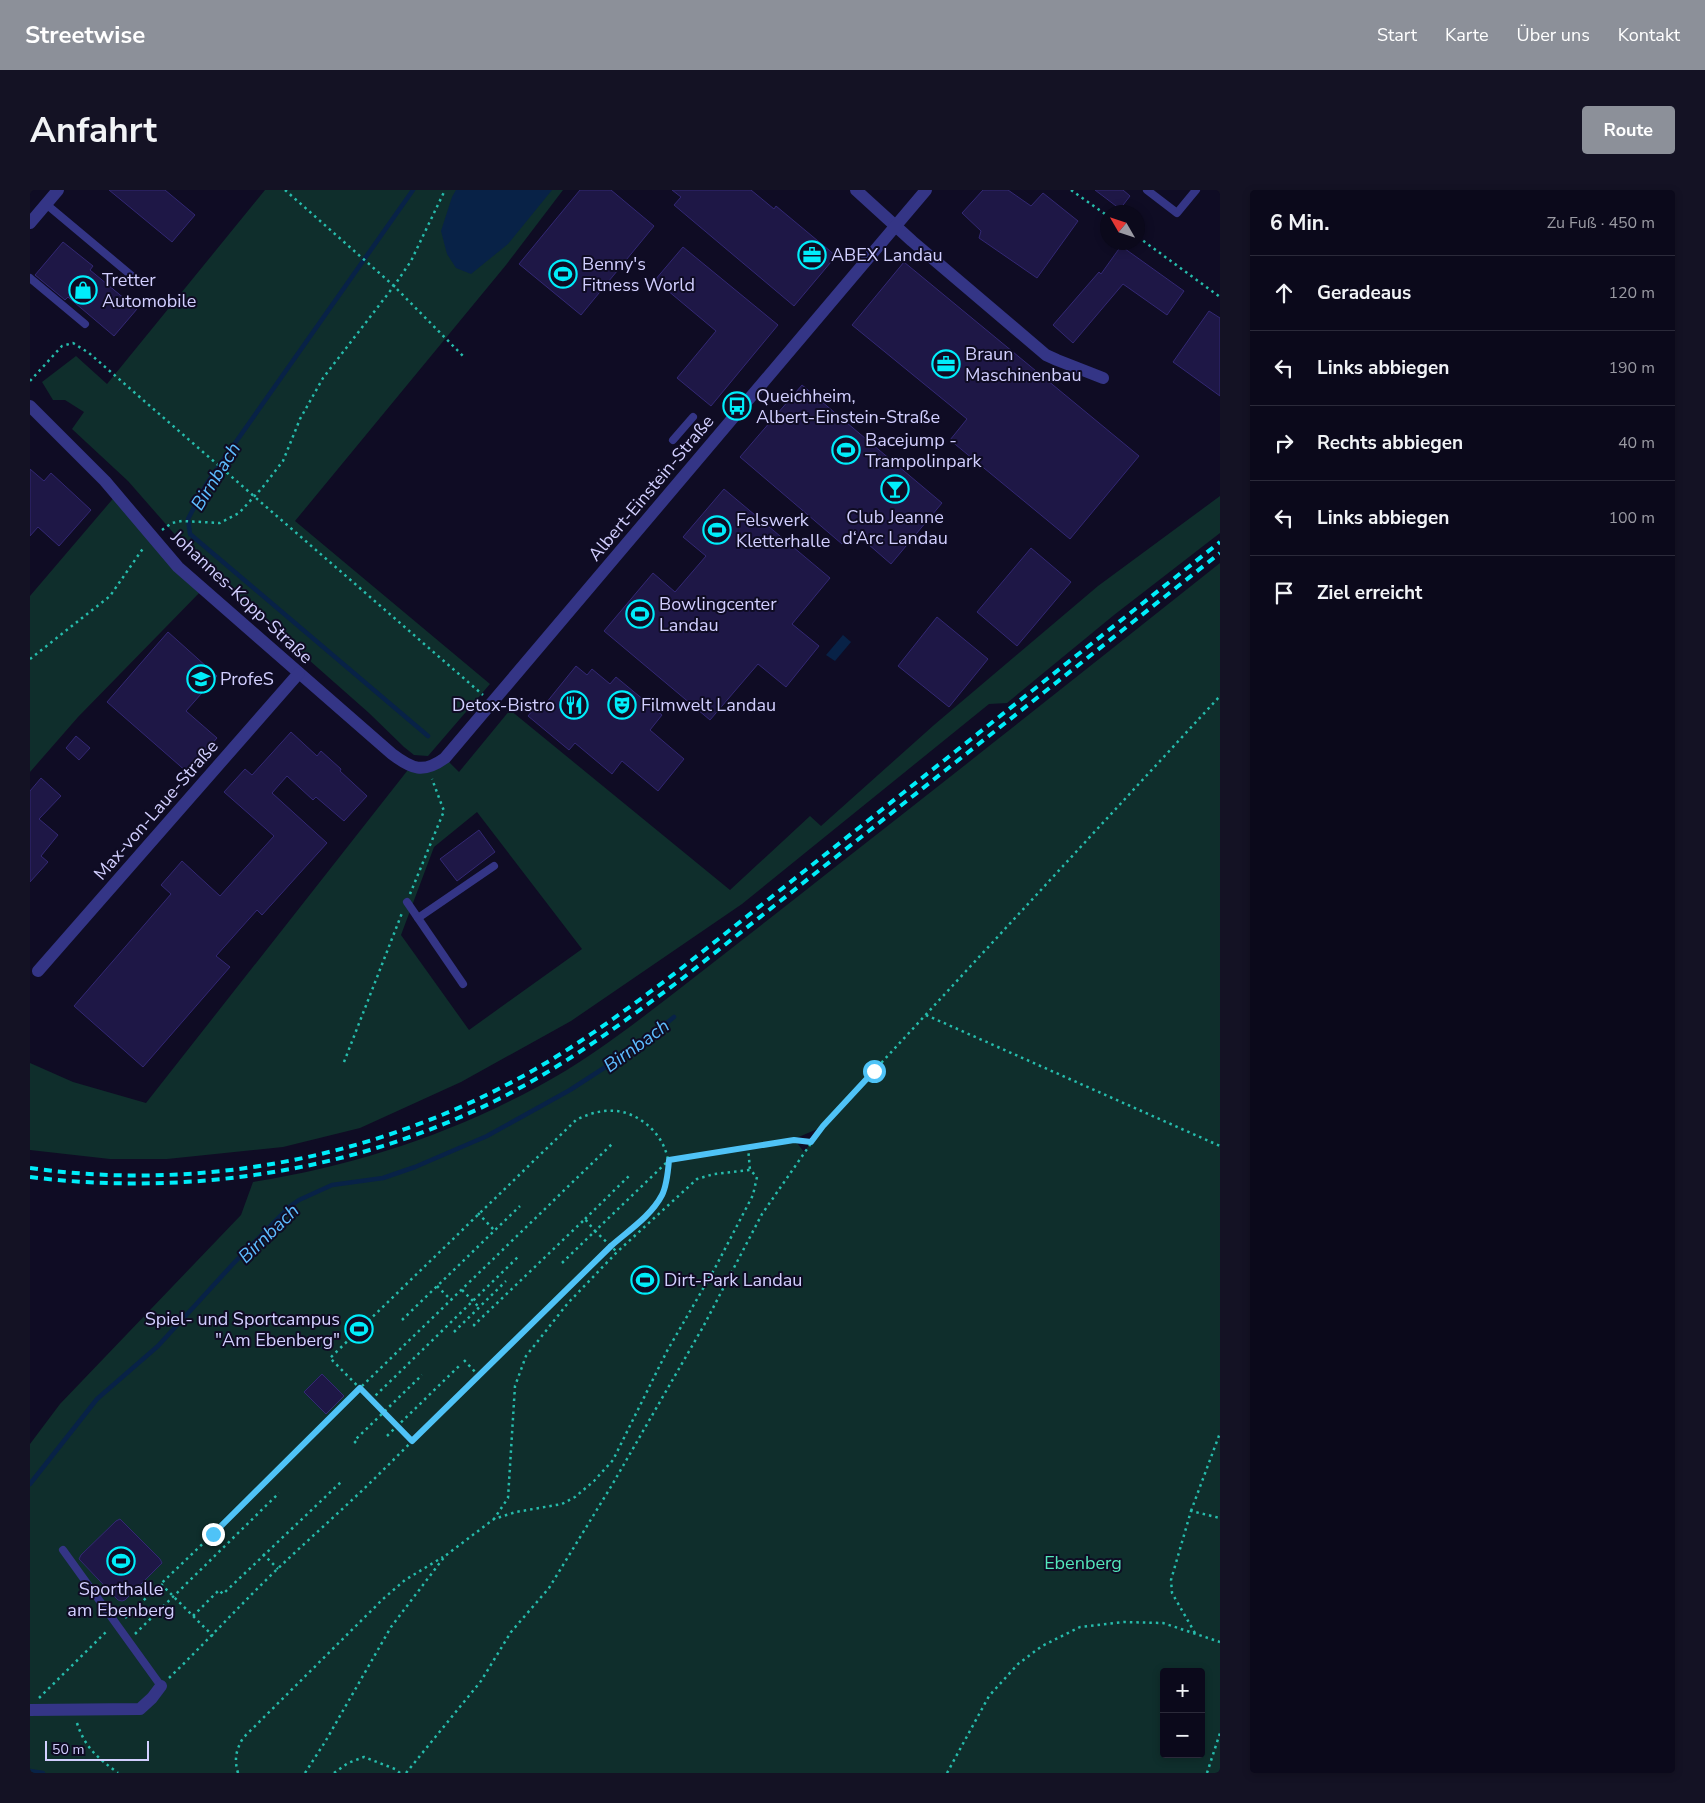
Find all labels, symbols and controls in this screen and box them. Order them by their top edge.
text: Streetwise [25,19,145,51]
text: Start [1377,23,1417,47]
text: Karte [1445,23,1489,47]
text: Über uns [1517,23,1590,47]
text: Kontakt [1618,23,1680,47]
button: Route [1582,106,1675,154]
text: Anfahrt [30,107,157,154]
north arrow [1100,205,1145,250]
text: 6 Min. [1270,209,1329,237]
text: Zu Fuß · 450 m [1547,212,1655,234]
office icon: ABEX Landau [797,240,827,270]
place label: ABEX Landau [831,243,943,267]
place label: Benny's Fitness World [582,252,695,297]
sports icon: Benny's Fitness World [548,259,578,289]
place label: Tretter Automobile [102,268,196,313]
shop icon: Tretter Automobile [68,275,98,305]
icon: ahead [1270,279,1298,307]
text: Geradeaus [1317,280,1411,306]
text: 120 m [1608,282,1655,304]
place label: Braun Maschinenbau [965,342,1081,387]
office icon: Braun Maschinenbau [931,349,961,379]
icon: left [1270,354,1298,382]
text: Links abbiegen [1317,355,1449,381]
text: 190 m [1608,357,1655,379]
place label: Queichheim, Albert-Einstein-Straße [756,384,940,429]
bus stop icon: Queichheim, Albert-Einstein-Straße [722,391,752,421]
street label: Albert-Einstein-Straße [583,410,719,566]
place label: Bacejump - Trampolinpark [865,428,982,473]
icon: right [1270,429,1298,457]
text: Rechts abbiegen [1317,430,1463,456]
text: 40 m [1618,432,1655,454]
sports icon: Bacejump - Trampolinpark [831,435,861,465]
water label: Birnbach [185,438,247,515]
bar icon: Club Jeanne d‘Arc Landau [880,474,910,504]
icon: left [1270,504,1298,532]
place label: Club Jeanne d‘Arc Landau [842,505,948,550]
text: Links abbiegen [1317,505,1449,531]
text: 100 m [1608,507,1655,529]
place label: Felswerk Kletterhalle [736,508,830,553]
sports icon: Felswerk Kletterhalle [702,515,732,545]
street label: Johannes-Kopp-Straße [165,524,318,669]
icon: arrive [1270,579,1298,607]
text: Ziel erreicht [1317,580,1422,606]
place label: Bowlingcenter Landau [659,592,777,637]
sports icon: Bowlingcenter Landau [625,599,655,629]
school or university icon: ProfeS [186,664,216,694]
place label: ProfeS [220,667,274,691]
restaurant icon: Detox-Bistro [559,690,589,720]
theatre icon: Filmwelt Landau [607,690,637,720]
place label: Detox-Bistro [452,693,555,717]
place label: Filmwelt Landau [641,693,776,717]
street label: Max-von-Laue-Straße [88,735,224,885]
water label: Birnbach [598,1013,675,1079]
route start [863,1060,886,1083]
water label: Birnbach [232,1198,305,1269]
sports icon: Dirt-Park Landau [630,1265,660,1295]
place label: Dirt-Park Landau [664,1268,802,1292]
place label: Spiel- und Sportcampus "Am Ebenberg" [145,1307,340,1352]
sports icon: Spiel- und Sportcampus "Am Ebenberg" [344,1314,374,1344]
route end [202,1523,225,1546]
sports icon: Sporthalle am Ebenberg [106,1546,136,1576]
park label: Ebenberg [1044,1551,1122,1575]
place label: Sporthalle am Ebenberg [67,1577,175,1622]
map controls [1160,1668,1205,1758]
button: + [1160,1668,1205,1713]
button: − [1160,1713,1205,1758]
scale bar [45,1738,149,1761]
text: 50 m [52,1740,84,1759]

